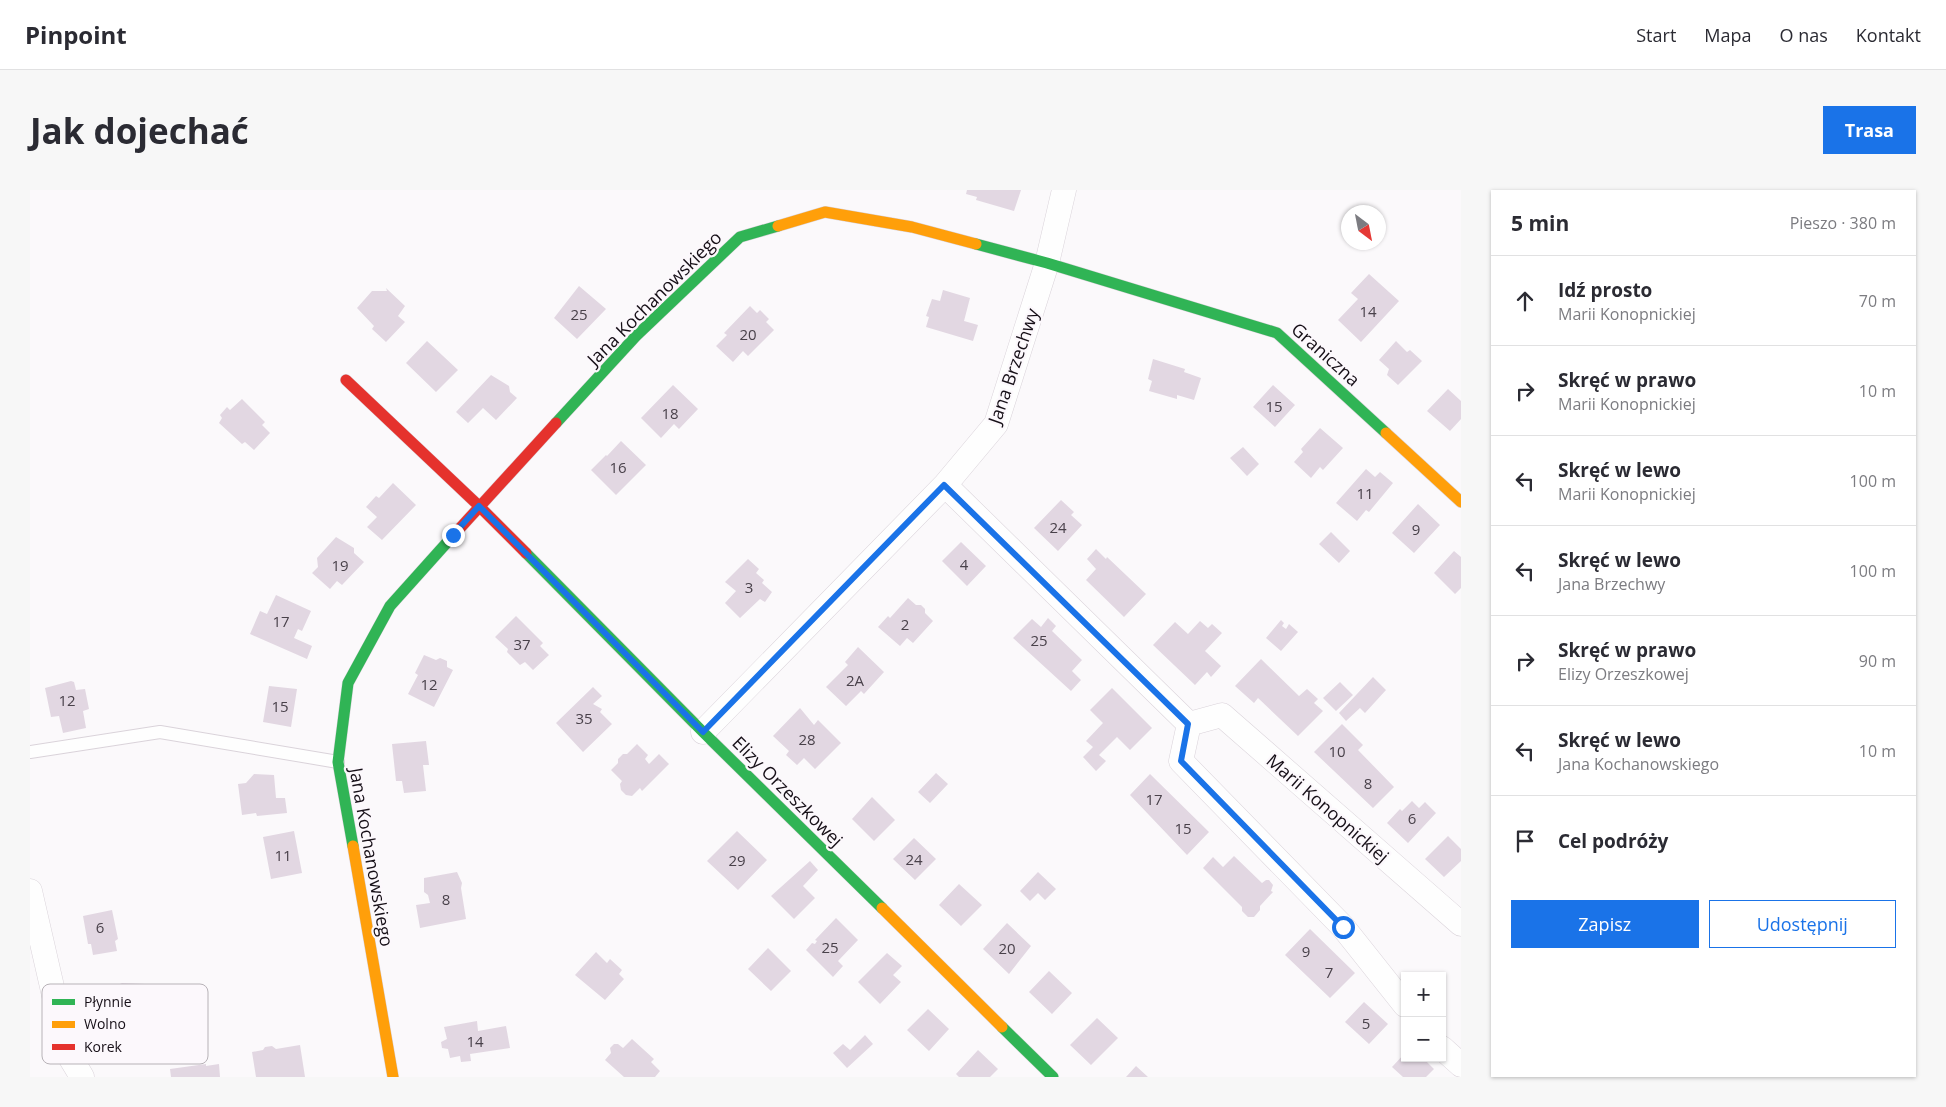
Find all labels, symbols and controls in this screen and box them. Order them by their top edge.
text: Pinpoint [25,18,127,51]
text: Start [1636,23,1676,47]
text: Mapa [1704,23,1752,47]
text: O nas [1780,23,1828,47]
text: Kontakt [1856,23,1921,47]
button: Trasa [1823,106,1916,154]
text: Jak dojechać [30,107,249,154]
north arrow [1341,205,1386,250]
text: 5 min [1511,209,1569,237]
text: Pieszo · 380 m [1790,212,1896,234]
street label: Jana Kochanowskiego [580,225,727,372]
text: Idź prosto [1558,277,1652,303]
icon: ahead [1511,287,1539,315]
text: 70 m [1859,290,1896,312]
house number: 14 [1359,301,1377,321]
text: Marii Konopnickiej [1558,303,1696,325]
house number: 25 [570,304,588,324]
street label: Jana Brzechwy [981,304,1044,429]
street label: Graniczna [1287,317,1365,391]
house number: 20 [739,324,757,344]
text: Skręć w prawo [1558,367,1696,393]
icon: right [1511,377,1539,405]
text: 10 m [1859,380,1896,402]
text: Marii Konopnickiej [1558,393,1696,415]
house number: 15 [1265,396,1283,416]
house number: 18 [661,403,679,423]
house number: 16 [609,457,627,477]
text: Skręć w lewo [1558,457,1681,483]
icon: left [1511,467,1539,495]
text: 100 m [1850,470,1896,492]
house number: 11 [1356,483,1374,503]
text: Marii Konopnickiej [1558,483,1696,505]
house number: 24 [1049,517,1067,537]
house number: 9 [1412,519,1420,539]
route end [442,524,465,547]
text: Skręć w lewo [1558,547,1681,573]
house number: 4 [960,554,969,574]
house number: 19 [331,555,349,575]
icon: left [1511,557,1539,585]
text: 100 m [1850,560,1896,582]
text: Jana Brzechwy [1558,573,1665,595]
house number: 3 [745,577,753,597]
house number: 17 [272,611,290,631]
house number: 2 [901,614,909,634]
house number: 25 [1030,630,1048,650]
house number: 37 [513,634,531,654]
text: Skręć w prawo [1558,637,1696,663]
icon: right [1511,647,1539,675]
text: 90 m [1859,650,1896,672]
text: Elizy Orzeszkowej [1558,663,1689,685]
house number: 2A [846,670,865,690]
house number: 12 [420,674,438,694]
house number: 12 [58,690,76,710]
house number: 15 [271,696,289,716]
house number: 35 [575,708,593,728]
text: Skręć w lewo [1558,727,1681,753]
house number: 28 [798,729,816,749]
street label: Elizy Orzeszkowej [728,731,848,851]
icon: left [1511,737,1539,765]
text: 10 m [1859,740,1896,762]
house number: 10 [1328,741,1346,761]
street label: Marii Konopnickiej [1262,748,1394,868]
text: Jana Kochanowskiego [1558,753,1719,775]
street label: Jana Kochanowskiego [344,764,400,948]
house number: 8 [1364,773,1372,793]
house number: 17 [1145,789,1163,809]
house number: 6 [1408,808,1416,828]
house number: 15 [1174,818,1192,838]
icon: arrive [1511,827,1539,855]
text: Cel podróży [1558,828,1668,854]
house number: 11 [274,845,292,865]
house number: 24 [905,849,923,869]
house number: 29 [728,850,746,870]
house number: 8 [442,889,450,909]
button: Zapisz [1511,900,1699,948]
button: Udostępnij [1709,900,1896,948]
route start [1332,916,1355,939]
house number: 6 [96,917,104,937]
house number: 25 [821,937,839,957]
house number: 20 [998,938,1016,958]
house number: 9 [1302,941,1310,961]
house number: 7 [1325,962,1333,982]
map controls [1401,972,1446,1062]
button: + [1401,972,1446,1017]
legend [42,984,208,1064]
text: Płynnie [84,992,132,1011]
house number: 5 [1362,1013,1370,1033]
text: Wolno [84,1014,126,1033]
button: − [1401,1017,1446,1062]
house number: 14 [466,1031,484,1051]
text: Korek [84,1037,123,1056]

